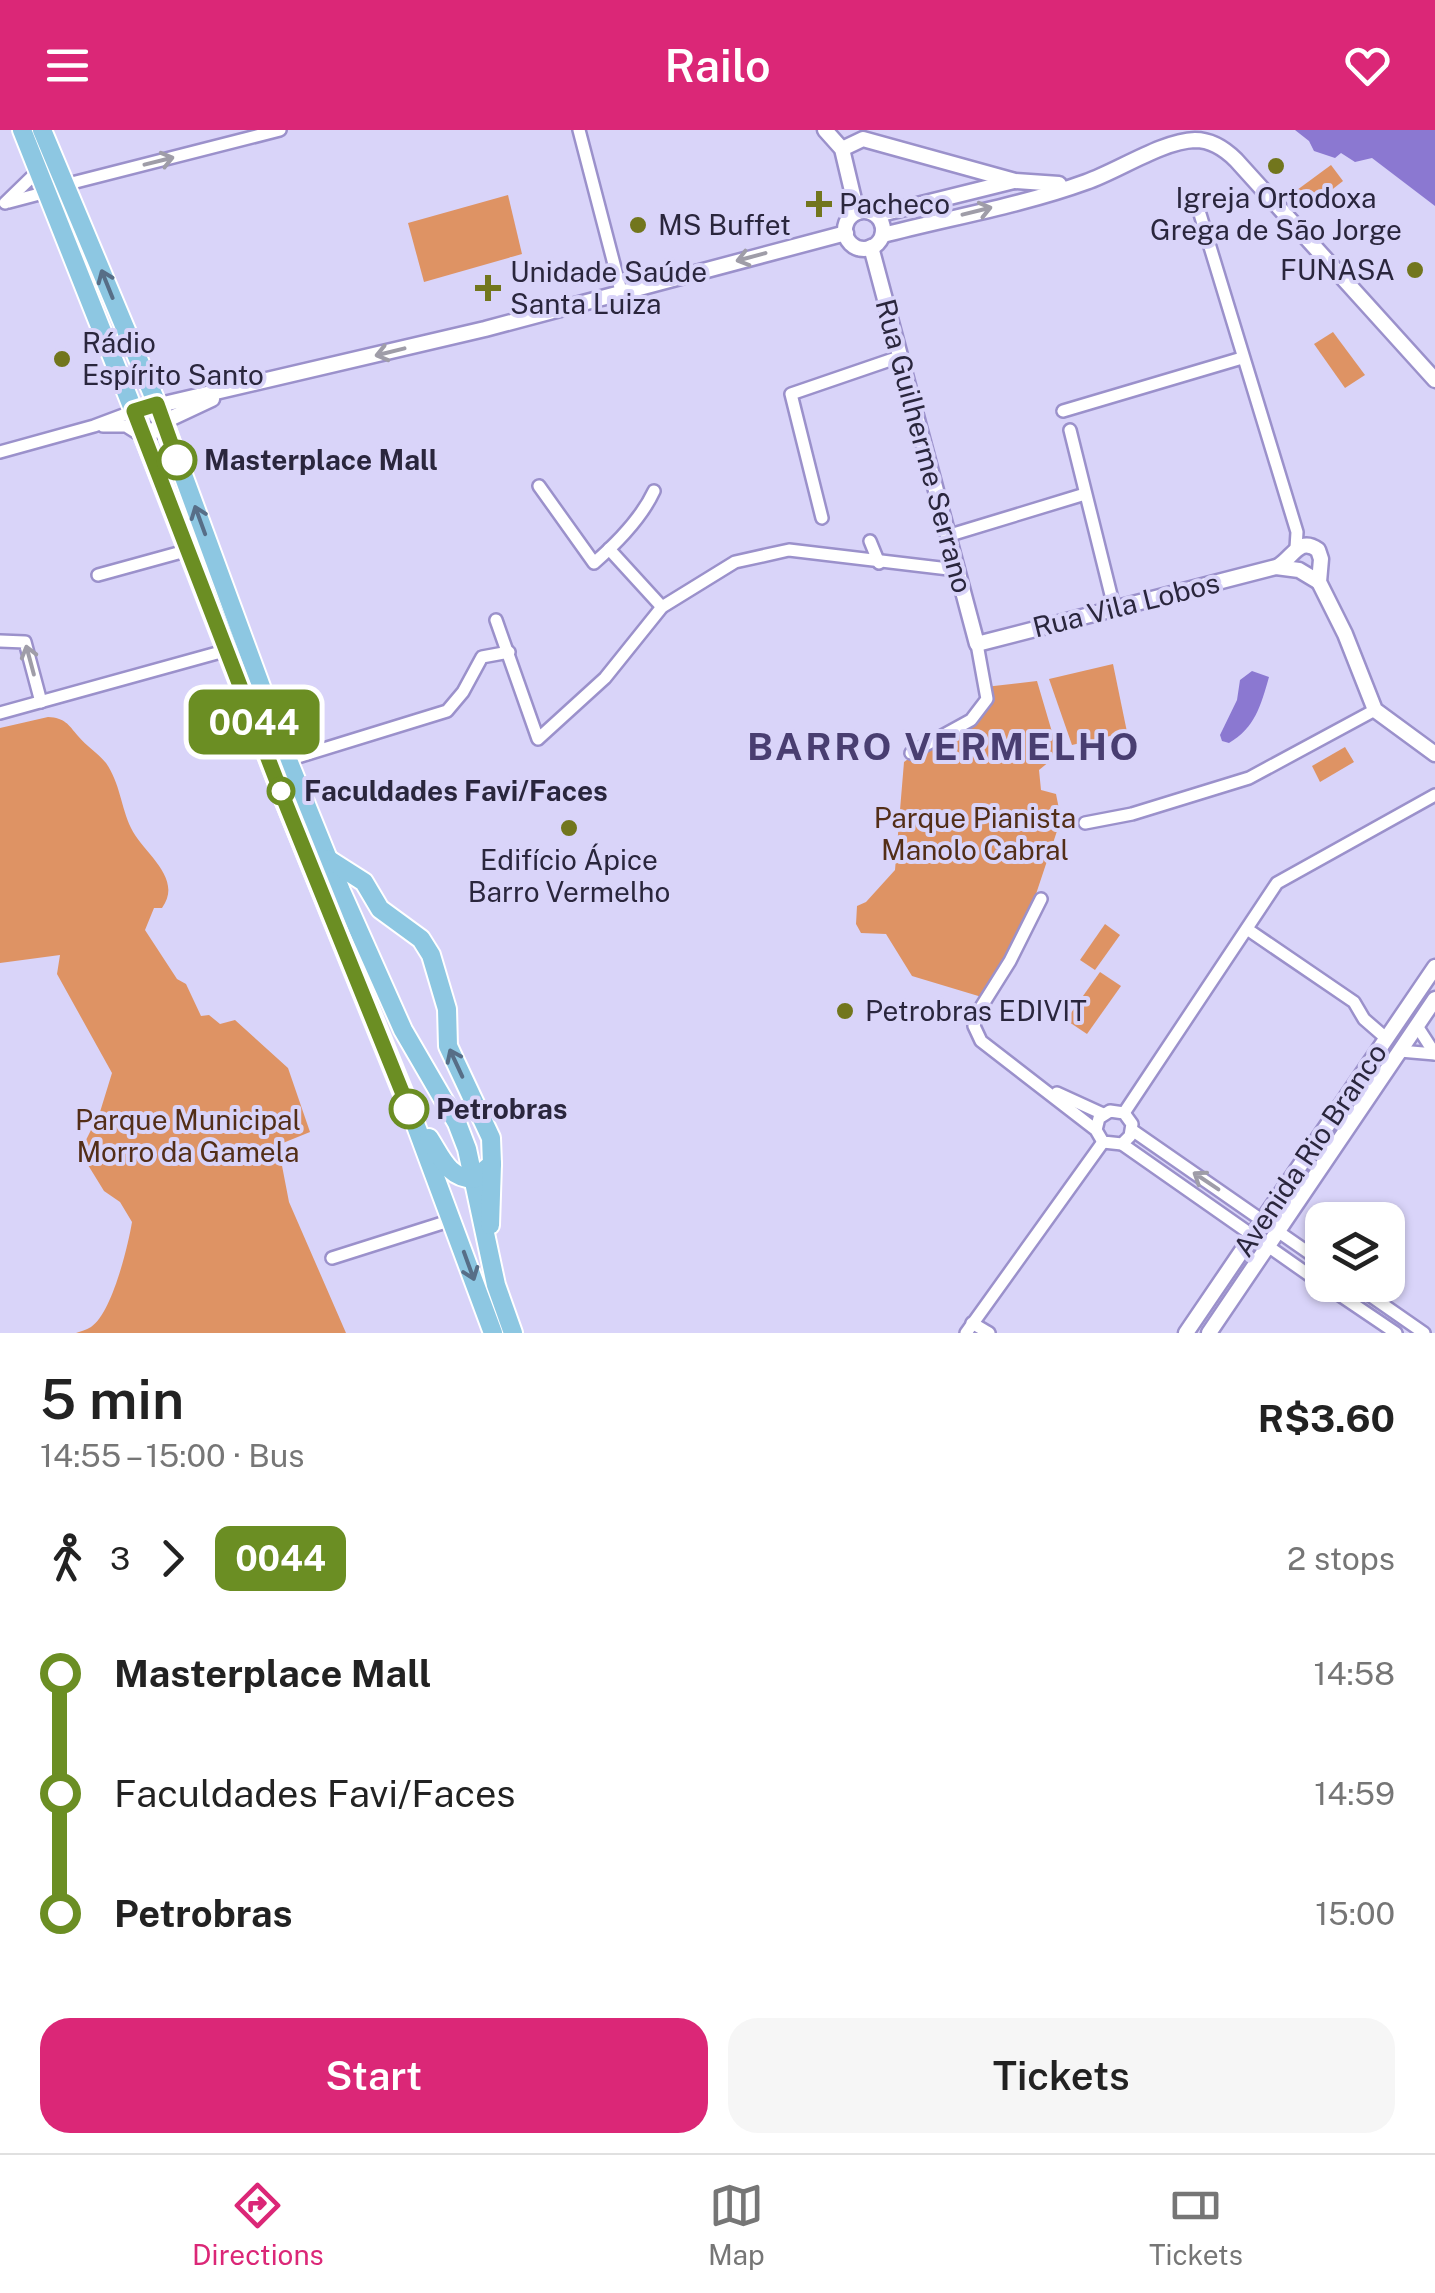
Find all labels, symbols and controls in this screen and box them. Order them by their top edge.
icon: menu [40,38,95,93]
icon: heart [1340,38,1395,93]
text: Railo [664,39,771,92]
one-way arrow [142,151,174,169]
marker: Igreja Ortodoxa Grega de São Jorge [1265,155,1287,177]
place label: Igreja Ortodoxa Grega de São Jorge [1150,181,1402,246]
place label: Pacheco [839,187,950,220]
marker: Pacheco [808,193,830,215]
one-way arrow [961,200,992,219]
place label: MS Buffet [658,208,791,241]
marker: MS Buffet [627,214,649,236]
one-way arrow [736,249,767,268]
place label: FUNASA [1280,253,1395,286]
place label: Unidade Saúde Santa Luiza [510,255,707,320]
marker: FUNASA [1404,259,1426,281]
one-way arrow [97,269,115,300]
marker: Unidade Saúde Santa Luiza [475,275,501,301]
street label: Rua Guilherme Serrano [869,295,980,596]
place label: Rádio Espírito Santo [82,326,264,391]
one-way arrow [375,344,407,362]
marker: Rádio Espírito Santo [51,348,73,370]
marker: Masterplace Mall [158,441,196,479]
place label: Masterplace Mall [204,443,438,476]
one-way arrow [190,506,208,537]
street label: Rua Vila Lobos [1029,565,1223,644]
one-way arrow [20,645,39,676]
line badge: 0044 [184,690,324,754]
text: 0044 [209,702,299,743]
district label: BARRO VERMELHO [747,724,1141,769]
place label: Faculdades Favi/Faces [304,774,608,807]
marker: Faculdades Favi/Faces [268,778,294,804]
park label: Parque Pianista Manolo Cabral [874,801,1076,866]
marker: Edifício Ápice Barro Vermelho [558,817,580,839]
place label: Edifício Ápice Barro Vermelho [468,843,670,908]
place label: Petrobras EDIVIT [865,994,1087,1027]
marker: Petrobras EDIVIT [834,1000,856,1022]
street label: Avenida Rio Branco [1226,1037,1393,1263]
one-way arrow [446,1049,465,1079]
marker: Petrobras [390,1090,428,1128]
place label: Petrobras [436,1092,568,1125]
park label: Parque Municipal Morro da Gamela [75,1103,301,1168]
one-way arrow [1192,1171,1220,1192]
map controls [1305,1202,1405,1302]
button: layers [1305,1202,1405,1302]
one-way arrow [461,1249,479,1280]
text: 5 min [40,1367,184,1431]
text: R$3.60 [1258,1396,1395,1441]
text: 14:55 – 15:00 · Bus [40,1437,304,1474]
icon: walk [40,1531,95,1586]
icon: forward [145,1531,200,1586]
text: 0044 [235,1538,326,1579]
text: 3 [110,1540,130,1577]
text: 2 stops [1287,1540,1395,1577]
text: Masterplace Mall [114,1651,432,1696]
text: 14:58 [1313,1655,1395,1692]
text: Faculdades Favi/Faces [114,1771,516,1816]
text: 14:59 [1314,1775,1395,1812]
text: Petrobras [114,1891,292,1936]
text: 15:00 [1315,1895,1395,1932]
button: Start [40,2018,708,2133]
button: Tickets [728,2018,1395,2133]
tab: Directions [192,2178,324,2271]
tab: Map [708,2178,765,2271]
tab: Tickets [1149,2178,1243,2271]

